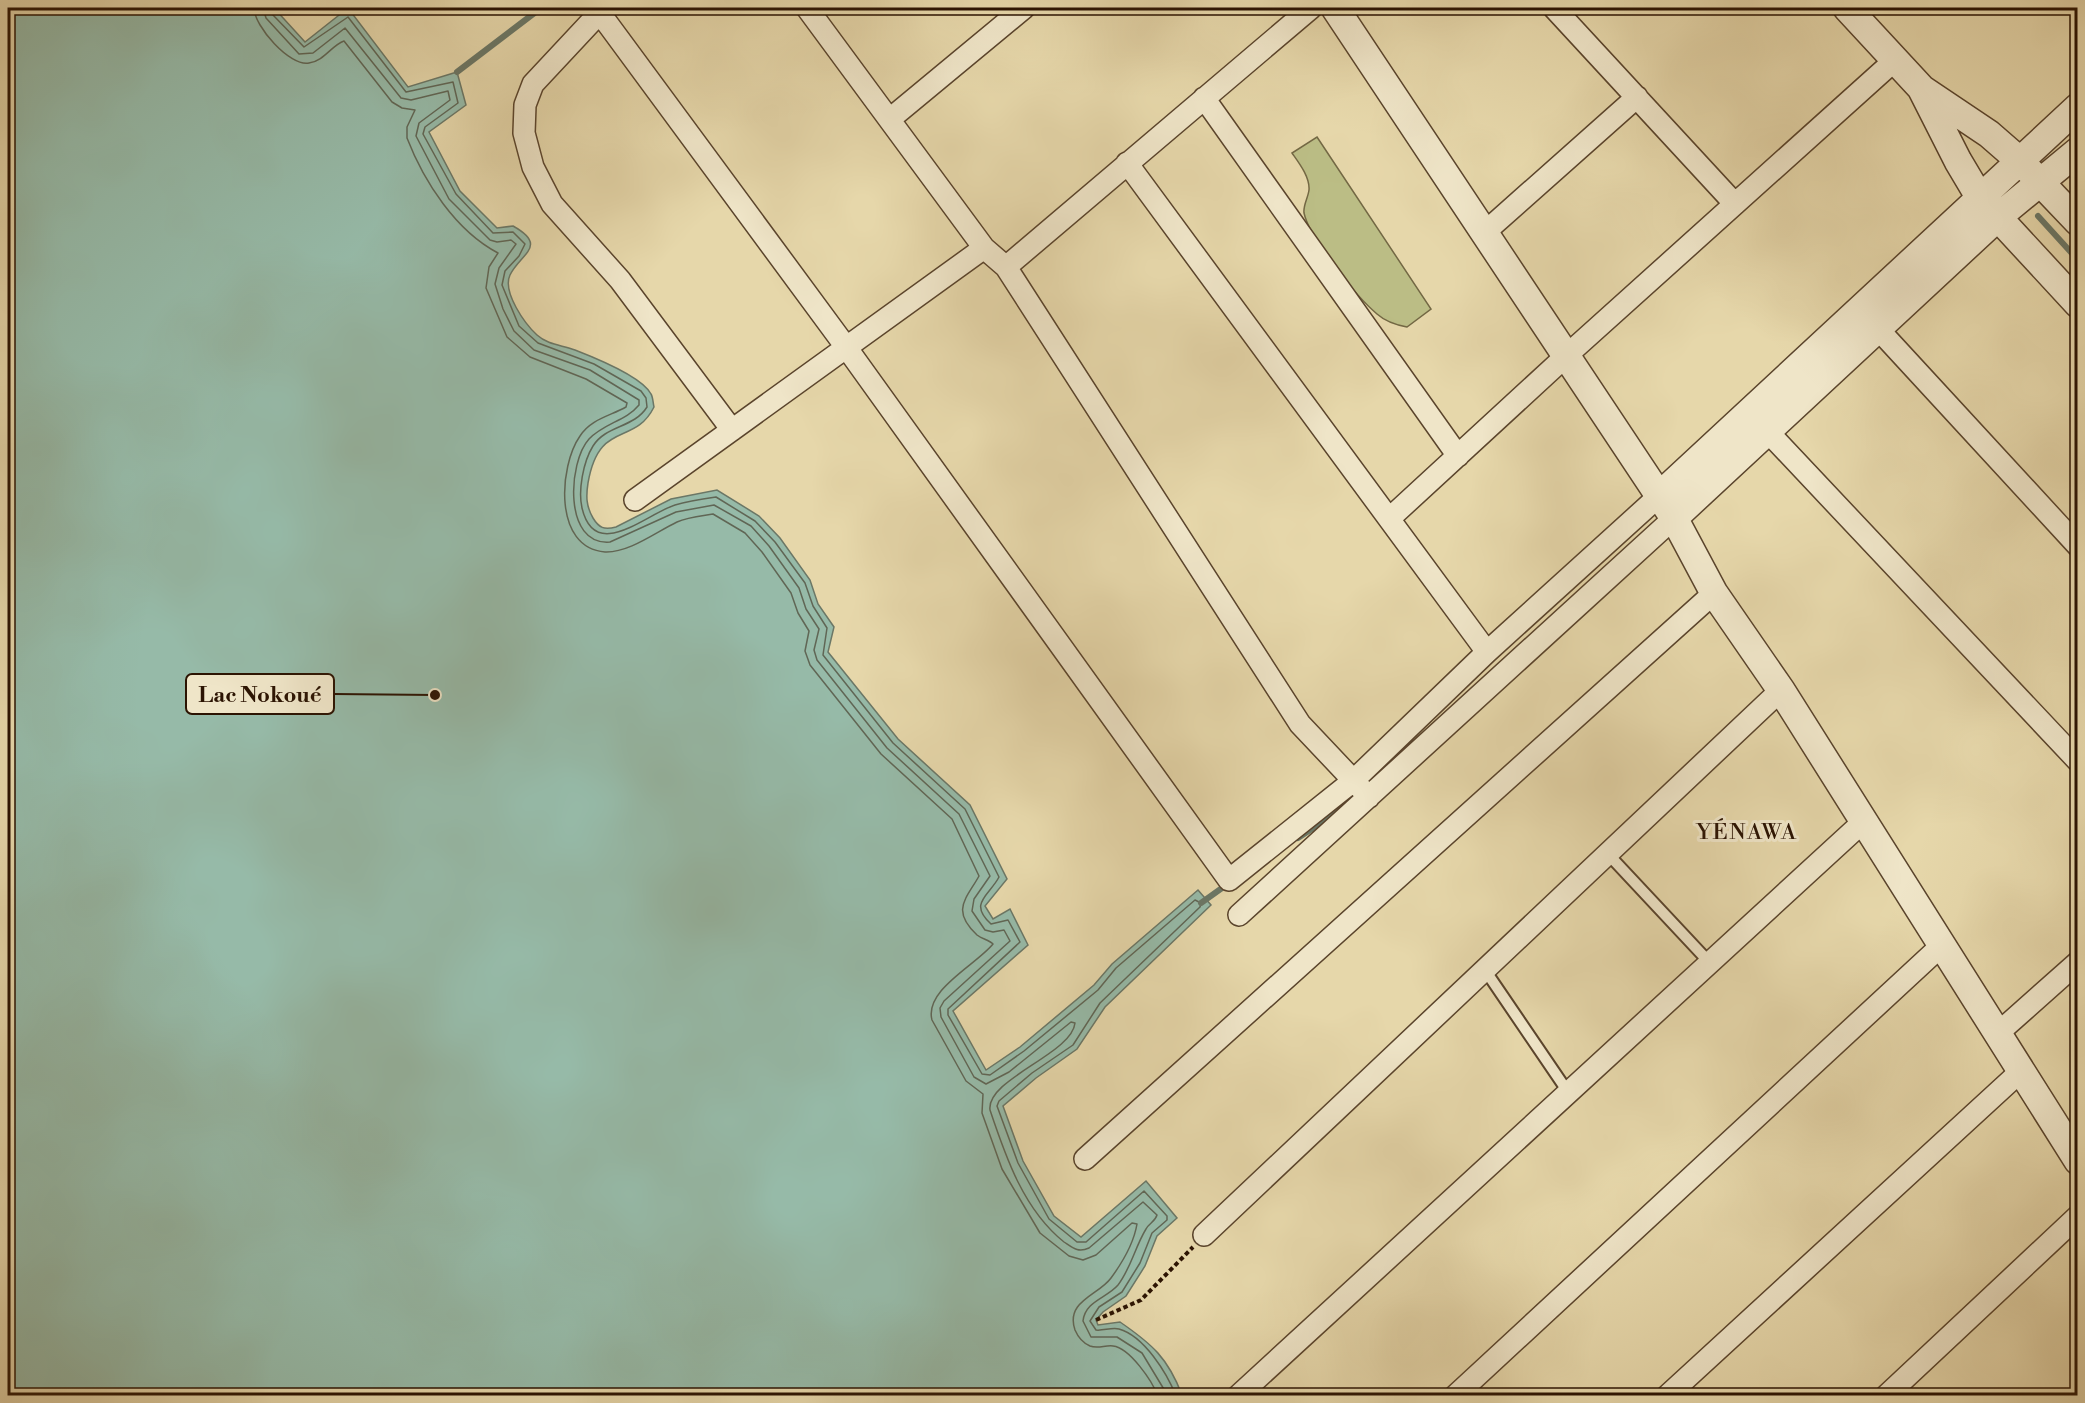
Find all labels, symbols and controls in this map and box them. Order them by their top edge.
callout: Lac Nokoué [186,674,334,714]
text: Lac Nokoué [198,682,322,709]
district label: YÉNAWA [1695,818,1798,846]

